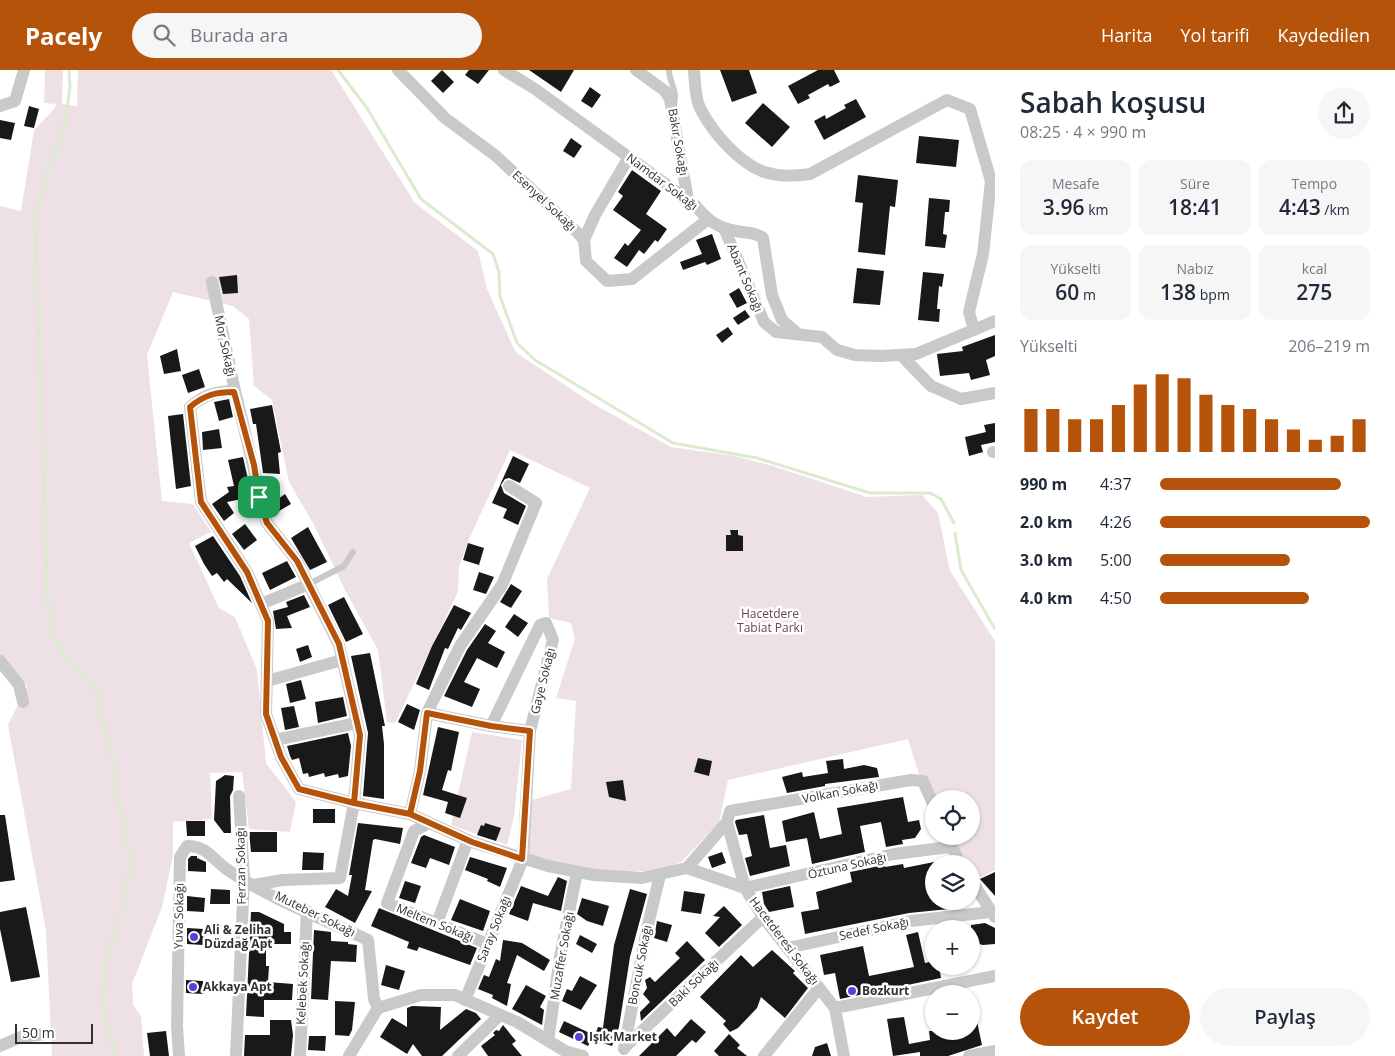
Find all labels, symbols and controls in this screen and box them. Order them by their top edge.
search box [132,13,482,58]
text: Pacely [25,19,102,52]
icon: search [150,21,178,49]
text: Burada ara [190,22,288,48]
text: Harita [1101,23,1153,47]
text: Yol tarifi [1181,23,1250,47]
text: Kaydedilen [1278,23,1370,47]
text: Sabah koşusu [1020,83,1206,121]
button: share [1318,87,1370,139]
street label: Bakır Sokağı [664,107,693,177]
text: 08:25 · 4 × 990 m [1020,121,1146,143]
street label: Namdar Sokağı [623,149,701,214]
street label: Esenyel Sokağı [509,167,580,235]
text: Mesafe [1052,174,1099,193]
text: Süre [1180,174,1210,193]
text: Tempo [1292,174,1337,193]
text: 3.96 [1043,193,1085,221]
text: 18:41 [1168,193,1222,221]
text: 4:43 [1279,193,1321,221]
text: km [1085,200,1109,219]
text: /km [1321,200,1350,219]
street label: Abant Sokağı [723,241,767,315]
text: Yükselti [1050,259,1101,278]
text: Nabız [1177,259,1213,278]
text: kcal [1302,259,1327,278]
text: 60 [1055,278,1079,306]
text: 138 [1160,278,1196,306]
text: 275 [1296,278,1332,306]
text: m [1079,285,1096,304]
text: bpm [1196,285,1230,304]
street label: Mor Sokağı [211,314,240,378]
text: Yükselti [1020,335,1078,357]
text: 206–219 m [1288,335,1370,357]
text: 990 m [1020,473,1067,495]
text: 4:37 [1100,473,1132,495]
pin [238,476,280,518]
icon: arrive [245,483,273,511]
text: 2.0 km [1020,511,1073,533]
text: 4:26 [1100,511,1132,533]
text: 3.0 km [1020,549,1073,571]
text: 5:00 [1100,549,1132,571]
text: 4.0 km [1020,587,1073,609]
text: 4:50 [1100,587,1132,609]
park label: Hacetdere Tabiat Parkı [737,605,803,636]
street label: Gaye Sokağı [526,646,559,716]
street label: Volkan Sokağı [800,776,879,807]
map controls [925,790,980,1040]
button: locate [925,790,980,845]
street label: Ferzan Sokağı [231,827,250,905]
street label: Öztuna Sokağı [806,848,888,883]
button: layers [925,855,980,910]
street label: Yuva Sokağı [169,883,188,949]
street label: Muteber Sokağı [272,887,358,940]
street label: Saray Sokağı [472,893,515,965]
street label: Hacetderesi Sokağı [746,893,823,988]
street label: Meltem Sokağı [394,899,476,946]
street label: Muzaffer Sokağı [545,910,578,1002]
street label: Sedef Sokağı [837,913,910,944]
button: + [925,920,980,975]
place label: Ali & Zeliha Düzdağ Apt [204,921,272,952]
street label: Boncuk Sokağı [623,923,656,1006]
marker: Ali & Zeliha Düzdağ Apt [188,931,200,943]
street label: Kelebek Sokağı [292,941,313,1025]
street label: Baki Sokağı [665,955,723,1010]
place label: Akkaya Apt [203,978,272,995]
marker: Akkaya Apt [187,981,199,993]
place label: Bozkurt [862,982,909,999]
marker: Bozkurt [846,985,858,997]
button: − [925,985,980,1040]
button: Kaydet [1020,988,1190,1046]
button: Paylaş [1200,988,1370,1046]
scale bar [15,1021,92,1044]
text: 50 m [22,1023,55,1042]
place label: Işık Market [589,1028,657,1045]
marker: Işık Market [573,1031,585,1043]

